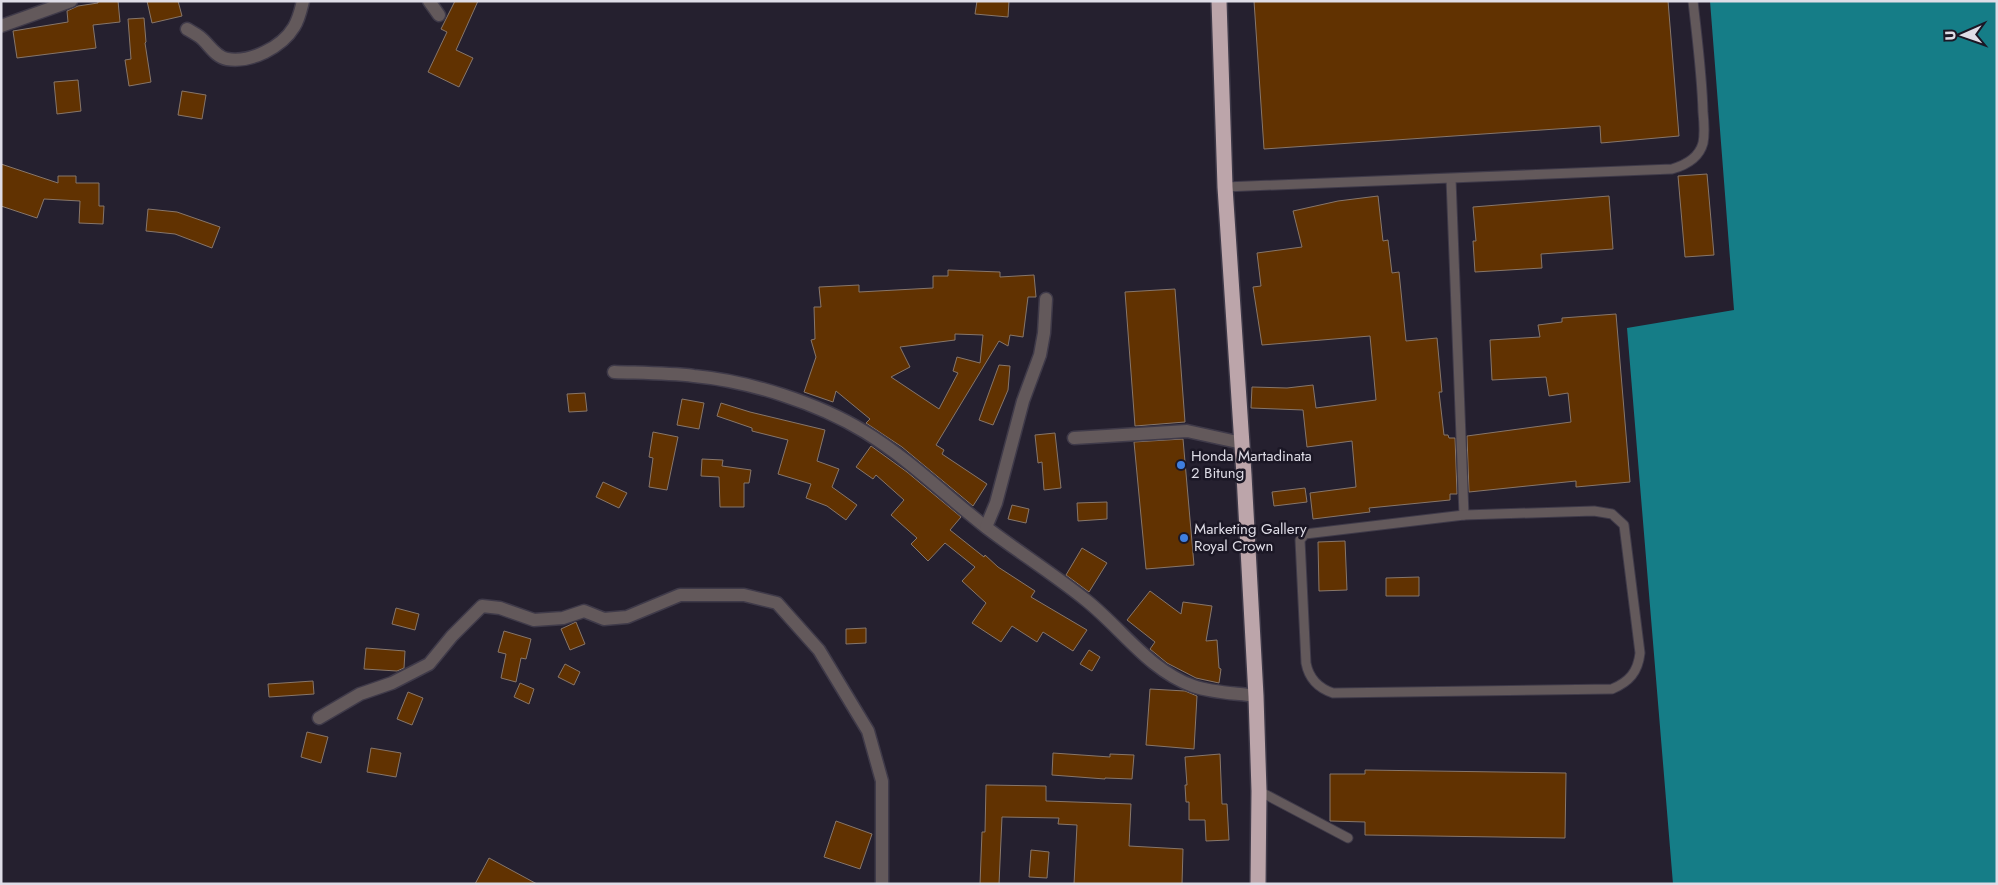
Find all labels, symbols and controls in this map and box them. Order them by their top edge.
north arrow [1938,10,1988,60]
text: U [1940,30,1960,41]
place label: Honda Martadinata 2 Bitung [1191,445,1312,484]
marker: Honda Martadinata 2 Bitung [1175,459,1187,471]
place label: Marketing Gallery Royal Crown [1194,518,1307,557]
marker: Marketing Gallery Royal Crown [1178,532,1190,544]

